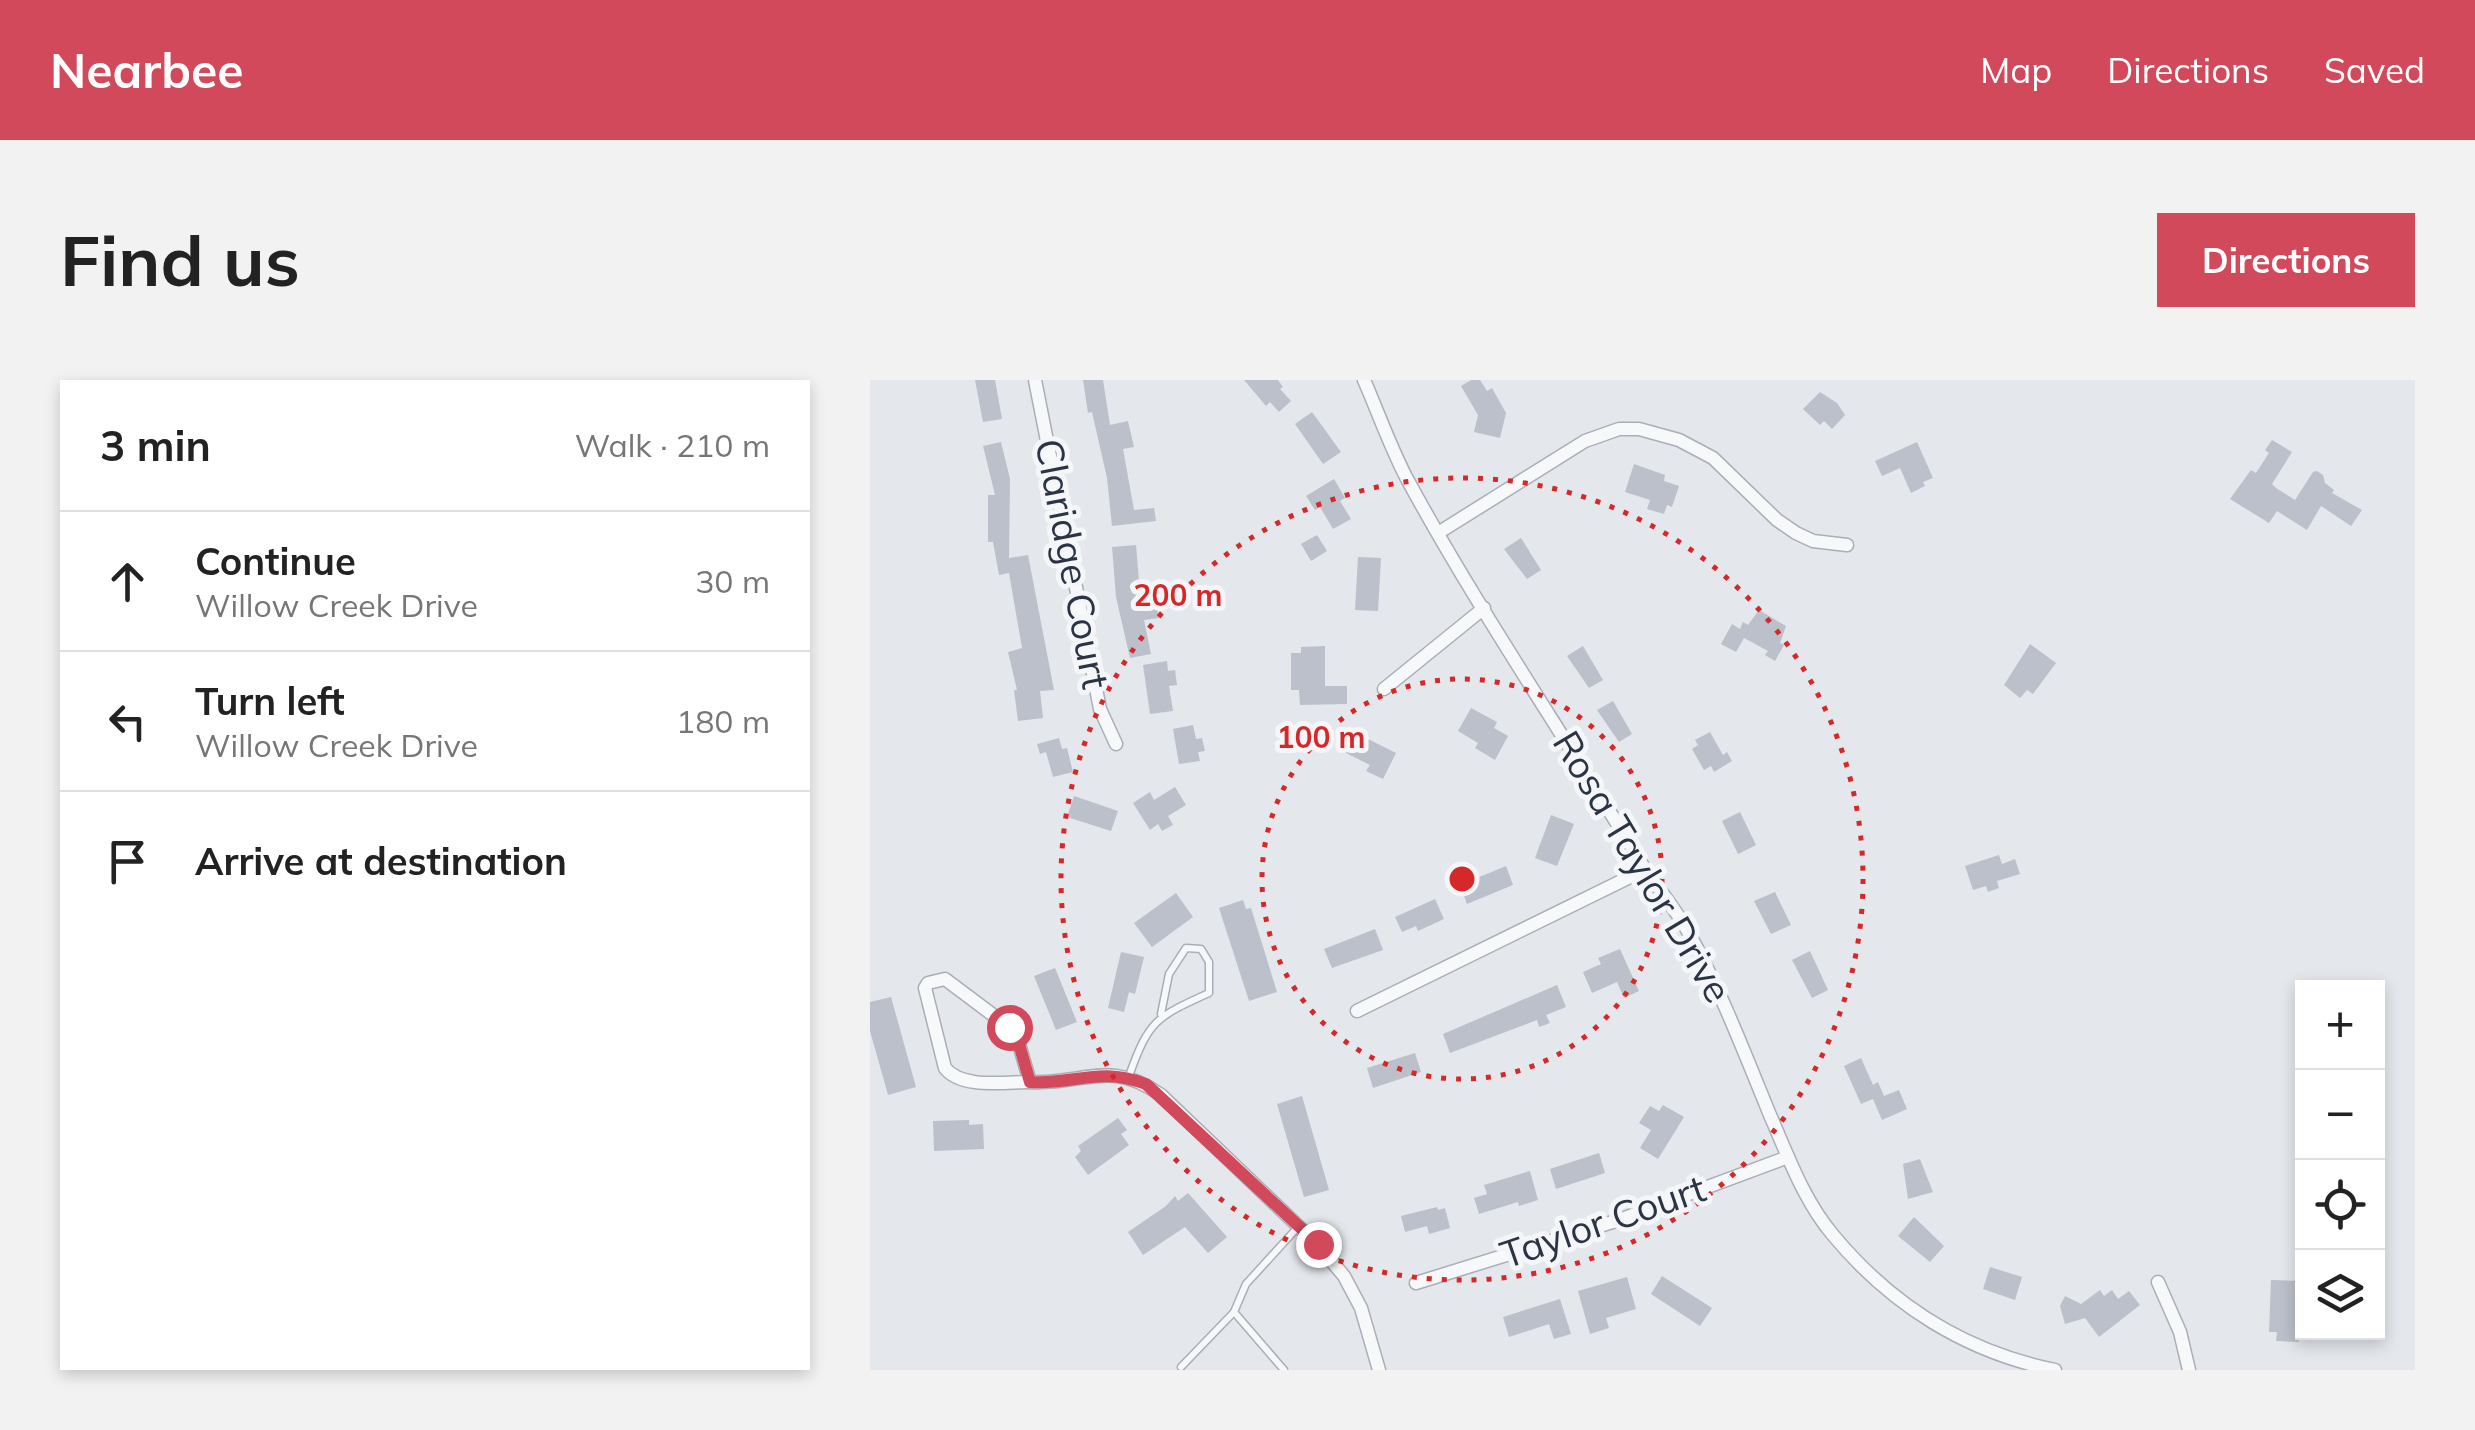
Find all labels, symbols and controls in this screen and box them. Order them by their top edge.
text: Nearbee [50,40,244,100]
text: Map [1980,48,2052,92]
text: Directions [2107,48,2269,92]
text: Saved [2324,48,2425,92]
button: Directions [2157,213,2415,307]
text: Find us [60,216,300,304]
text: 3 min [100,419,211,472]
text: Walk · 210 m [575,425,770,465]
street label: Claridge Court [1025,435,1121,693]
text: Continue [195,537,356,585]
icon: ahead [100,554,155,609]
text: 30 m [695,561,770,601]
text: 200 m [1133,576,1223,614]
text: Willow Creek Drive [195,585,478,625]
text: Turn left [195,677,345,725]
icon: left [100,694,155,749]
text: 180 m [676,701,770,741]
text: 100 m [1276,718,1366,756]
street label: Rosa Taylor Drive [1543,722,1743,1011]
text: Willow Creek Drive [195,725,478,765]
icon: arrive [100,834,155,889]
text: Arrive at destination [195,837,567,885]
centre of rings [1444,861,1480,897]
map controls [2295,980,2385,1340]
button: + [2295,980,2385,1070]
route start [987,1005,1033,1051]
button: − [2295,1070,2385,1160]
button: locate [2295,1160,2385,1250]
street label: Taylor Court [1494,1164,1712,1279]
route end [1296,1222,1342,1268]
button: layers [2295,1250,2385,1340]

